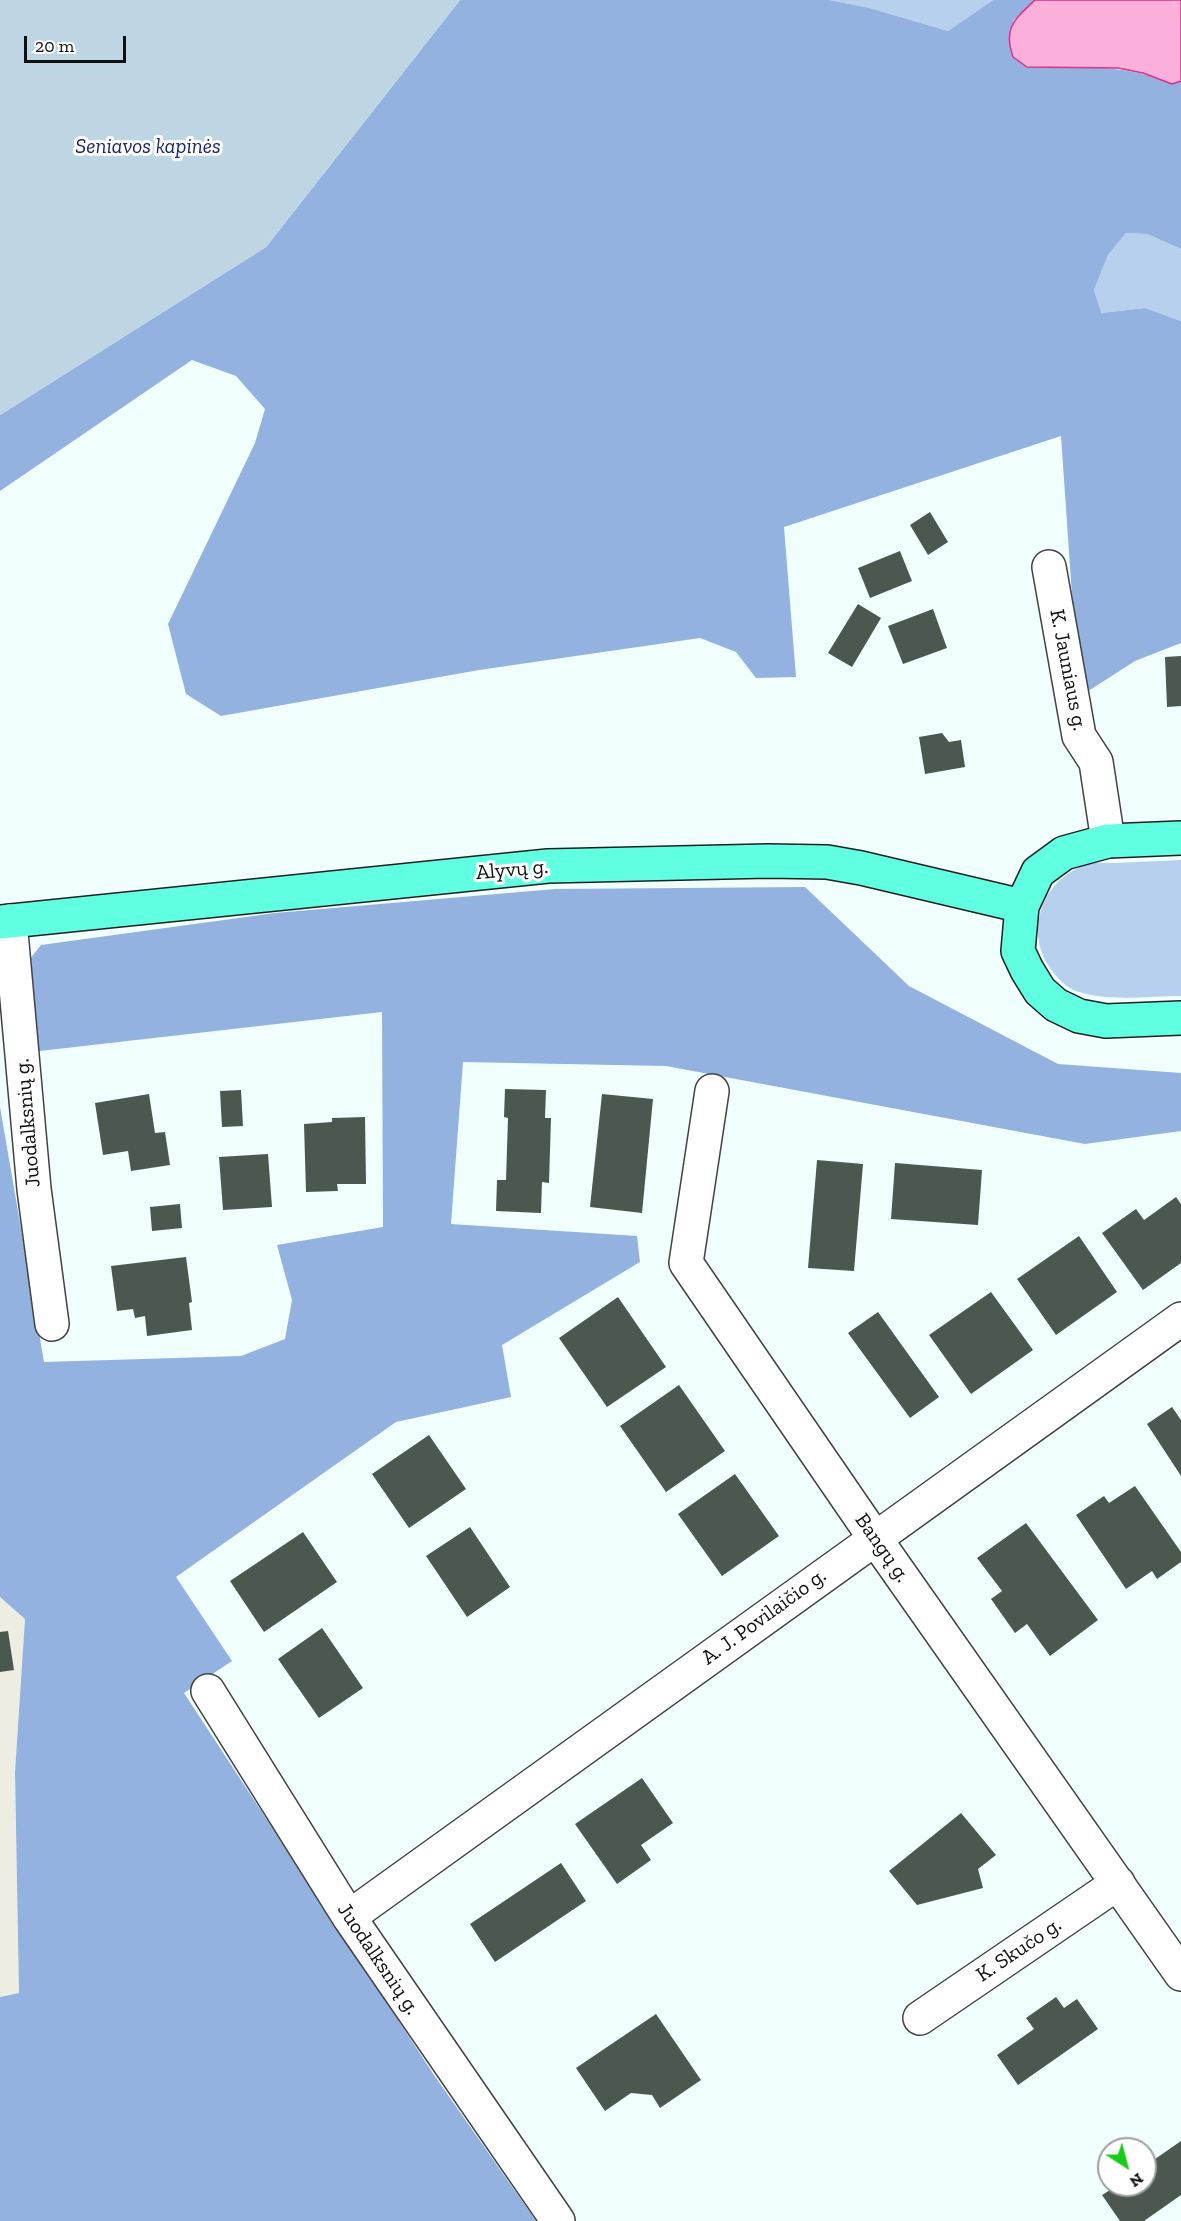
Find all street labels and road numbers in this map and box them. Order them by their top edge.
street label: K. Jauniaus g. [1044,607,1092,733]
street label: Alyvų g. [475,854,549,886]
street label: Juodalksnių g. [10,1058,46,1188]
street label: Bangų g. [849,1509,915,1587]
street label: A. J. Povilaičio g. [697,1563,831,1671]
street label: Juodalksnių g. [331,1898,425,2020]
street label: K. Skučo g. [972,1912,1066,1988]

